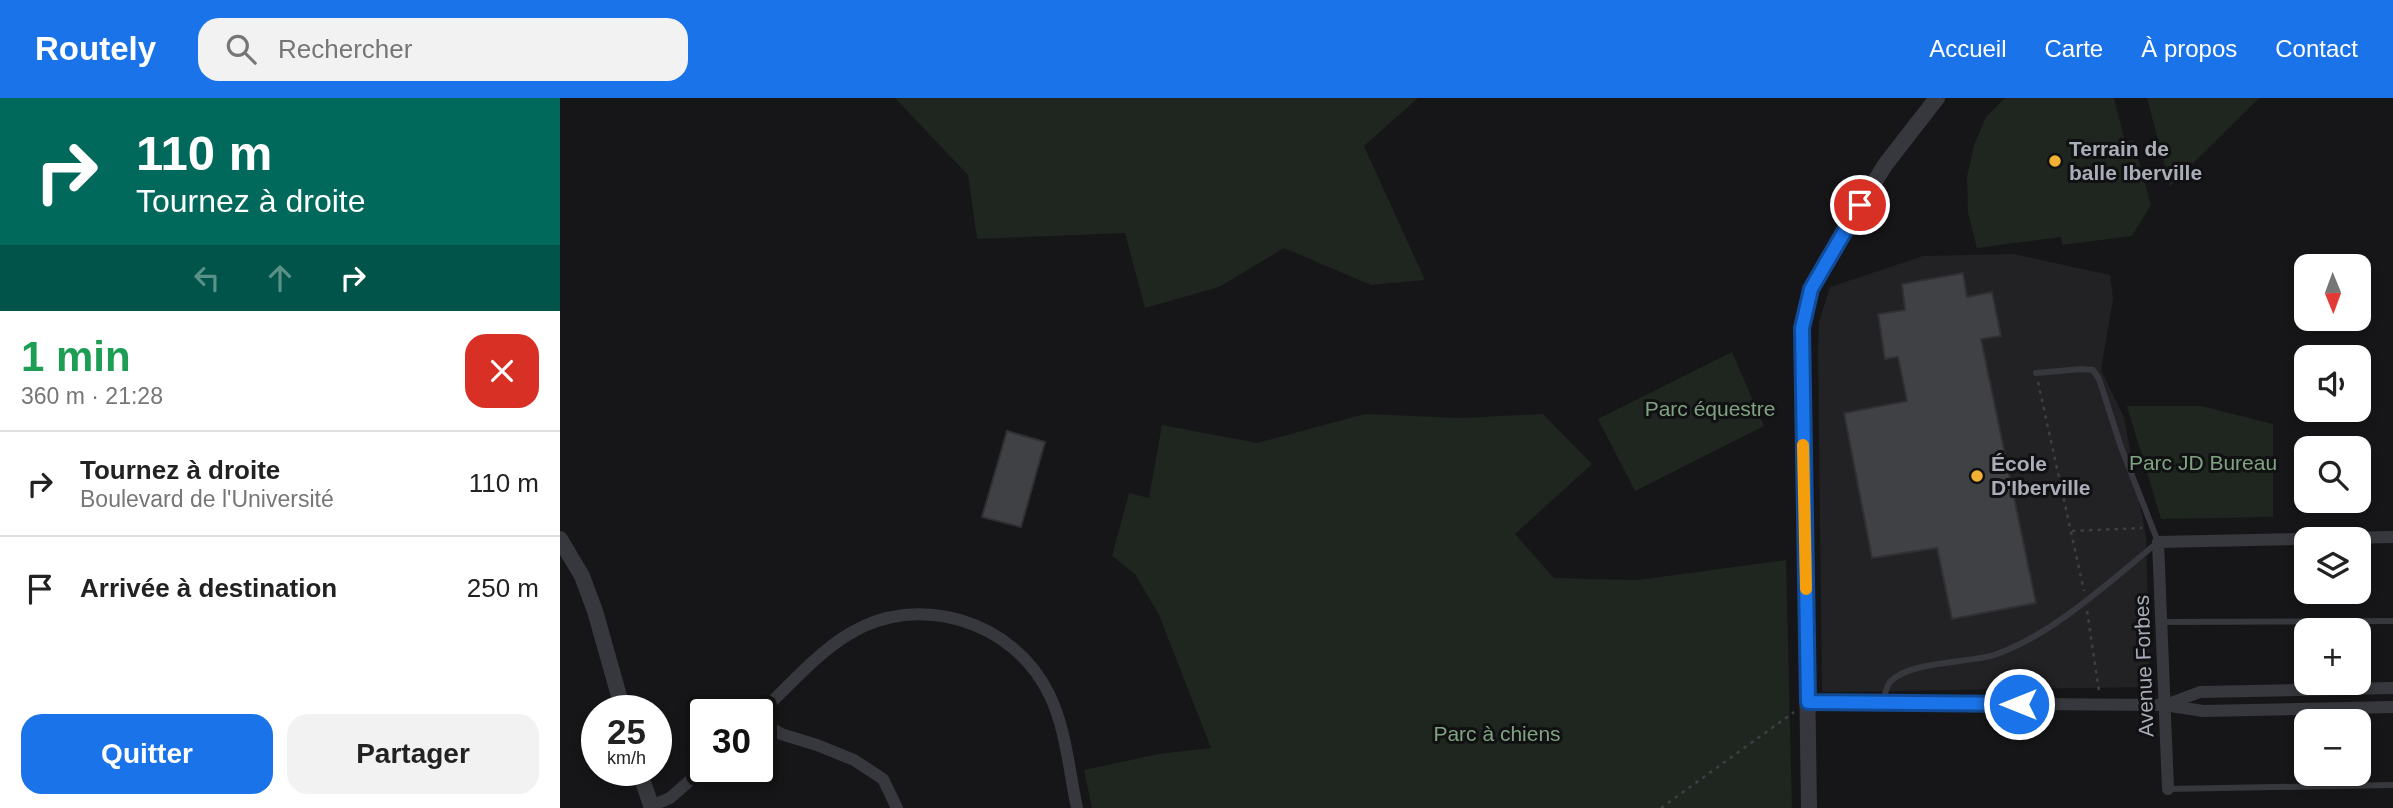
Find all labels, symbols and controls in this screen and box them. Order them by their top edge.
search box [198,18,688,81]
text: Routely [35,30,156,67]
icon: search [222,30,260,68]
text: Rechercher [278,34,412,64]
text: Accueil [1929,35,2007,62]
text: Carte [2045,35,2103,62]
text: À propos [2141,35,2237,62]
text: Contact [2275,35,2358,62]
icon: right [21,126,112,217]
text: 110 m [136,126,272,180]
place label: Terrain de balle Iberville [2069,137,2202,184]
marker: Terrain de balle Iberville [2047,153,2063,169]
pin [1830,175,1890,235]
text: Tournez à droite [136,183,365,219]
icon: arrive [1841,186,1879,224]
north arrow [2294,254,2371,331]
map controls [2294,254,2371,786]
icon: left [188,259,226,297]
icon: ahead [261,259,299,297]
icon: right [334,259,372,297]
text: 1 min [21,333,131,380]
button: close [465,334,539,408]
button: sound [2294,345,2371,422]
text: 360 m · 21:28 [21,383,163,409]
park label: Parc équestre [1645,397,1775,420]
button: search [2294,436,2371,513]
park label: Parc JD Bureau [2129,451,2277,474]
place label: École D'Iberville [1991,452,2091,499]
text: Tournez à droite [80,455,280,485]
icon: right [21,465,59,503]
text: 110 m [469,468,539,498]
marker: École D'Iberville [1969,468,1985,484]
text: Boulevard de l'Université [80,486,334,512]
button: layers [2294,527,2371,604]
icon: arrive [21,570,59,608]
text: Arrivée à destination [80,573,337,603]
text: 250 m [467,573,539,603]
street label: Avenue Forbes [2130,595,2157,737]
button: + [2294,618,2371,695]
position arrow [1982,667,2056,741]
speed limit sign: 30 [686,695,777,786]
button: − [2294,709,2371,786]
text: 25 [607,712,646,751]
button: Quitter [21,714,273,794]
button: Partager [287,714,539,794]
park label: Parc à chiens [1433,722,1561,745]
text: km/h [607,748,646,768]

